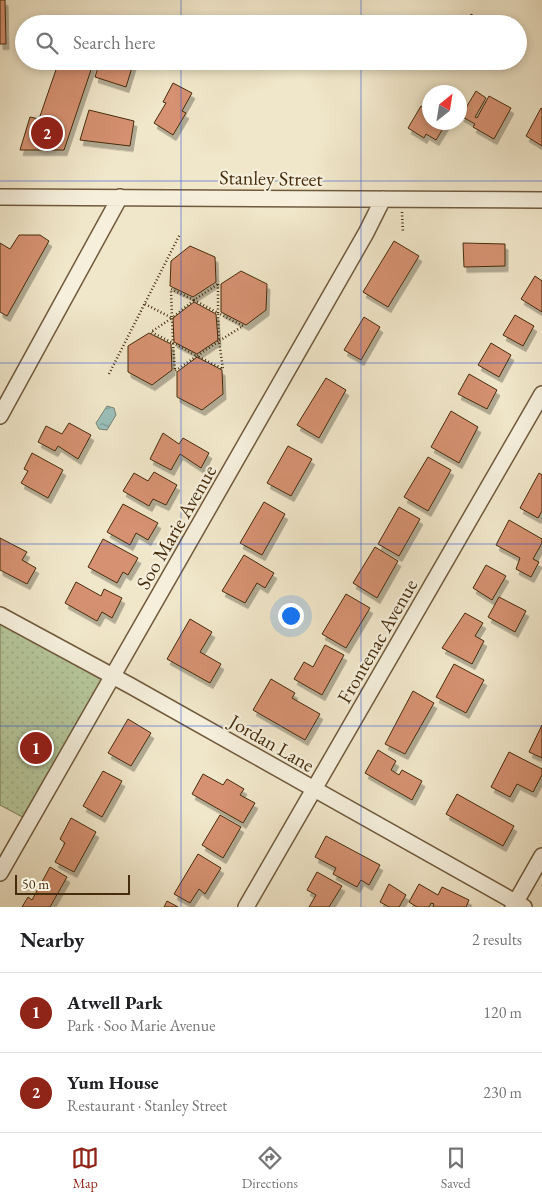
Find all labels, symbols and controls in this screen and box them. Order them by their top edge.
search box [15,15,527,70]
icon: search [33,29,61,57]
text: Search here [73,30,155,55]
north arrow [422,85,467,130]
pin: 2 [31,114,63,152]
street label: Stanley Street [219,164,324,192]
street label: Soo Marie Avenue [130,460,222,594]
street label: Frontenac Avenue [331,574,423,708]
your location [278,603,304,629]
street label: Jordan Lane [223,707,319,778]
pin: 1 [20,729,52,767]
scale bar [15,872,130,895]
text: 50 m [22,875,49,893]
text: Nearby [20,926,84,953]
text: 2 results [472,929,522,950]
text: Atwell Park [67,990,163,1015]
text: 1 [32,1002,40,1023]
text: 120 m [483,1002,522,1023]
text: Park · Soo Marie Avenue [67,1015,215,1036]
text: Yum House [67,1070,159,1095]
text: 2 [32,1082,40,1103]
text: 230 m [483,1082,522,1103]
text: Restaurant · Stanley Street [67,1095,227,1116]
tab: Map [71,1144,99,1192]
tab: Directions [242,1144,298,1192]
tab: Saved [441,1144,471,1192]

